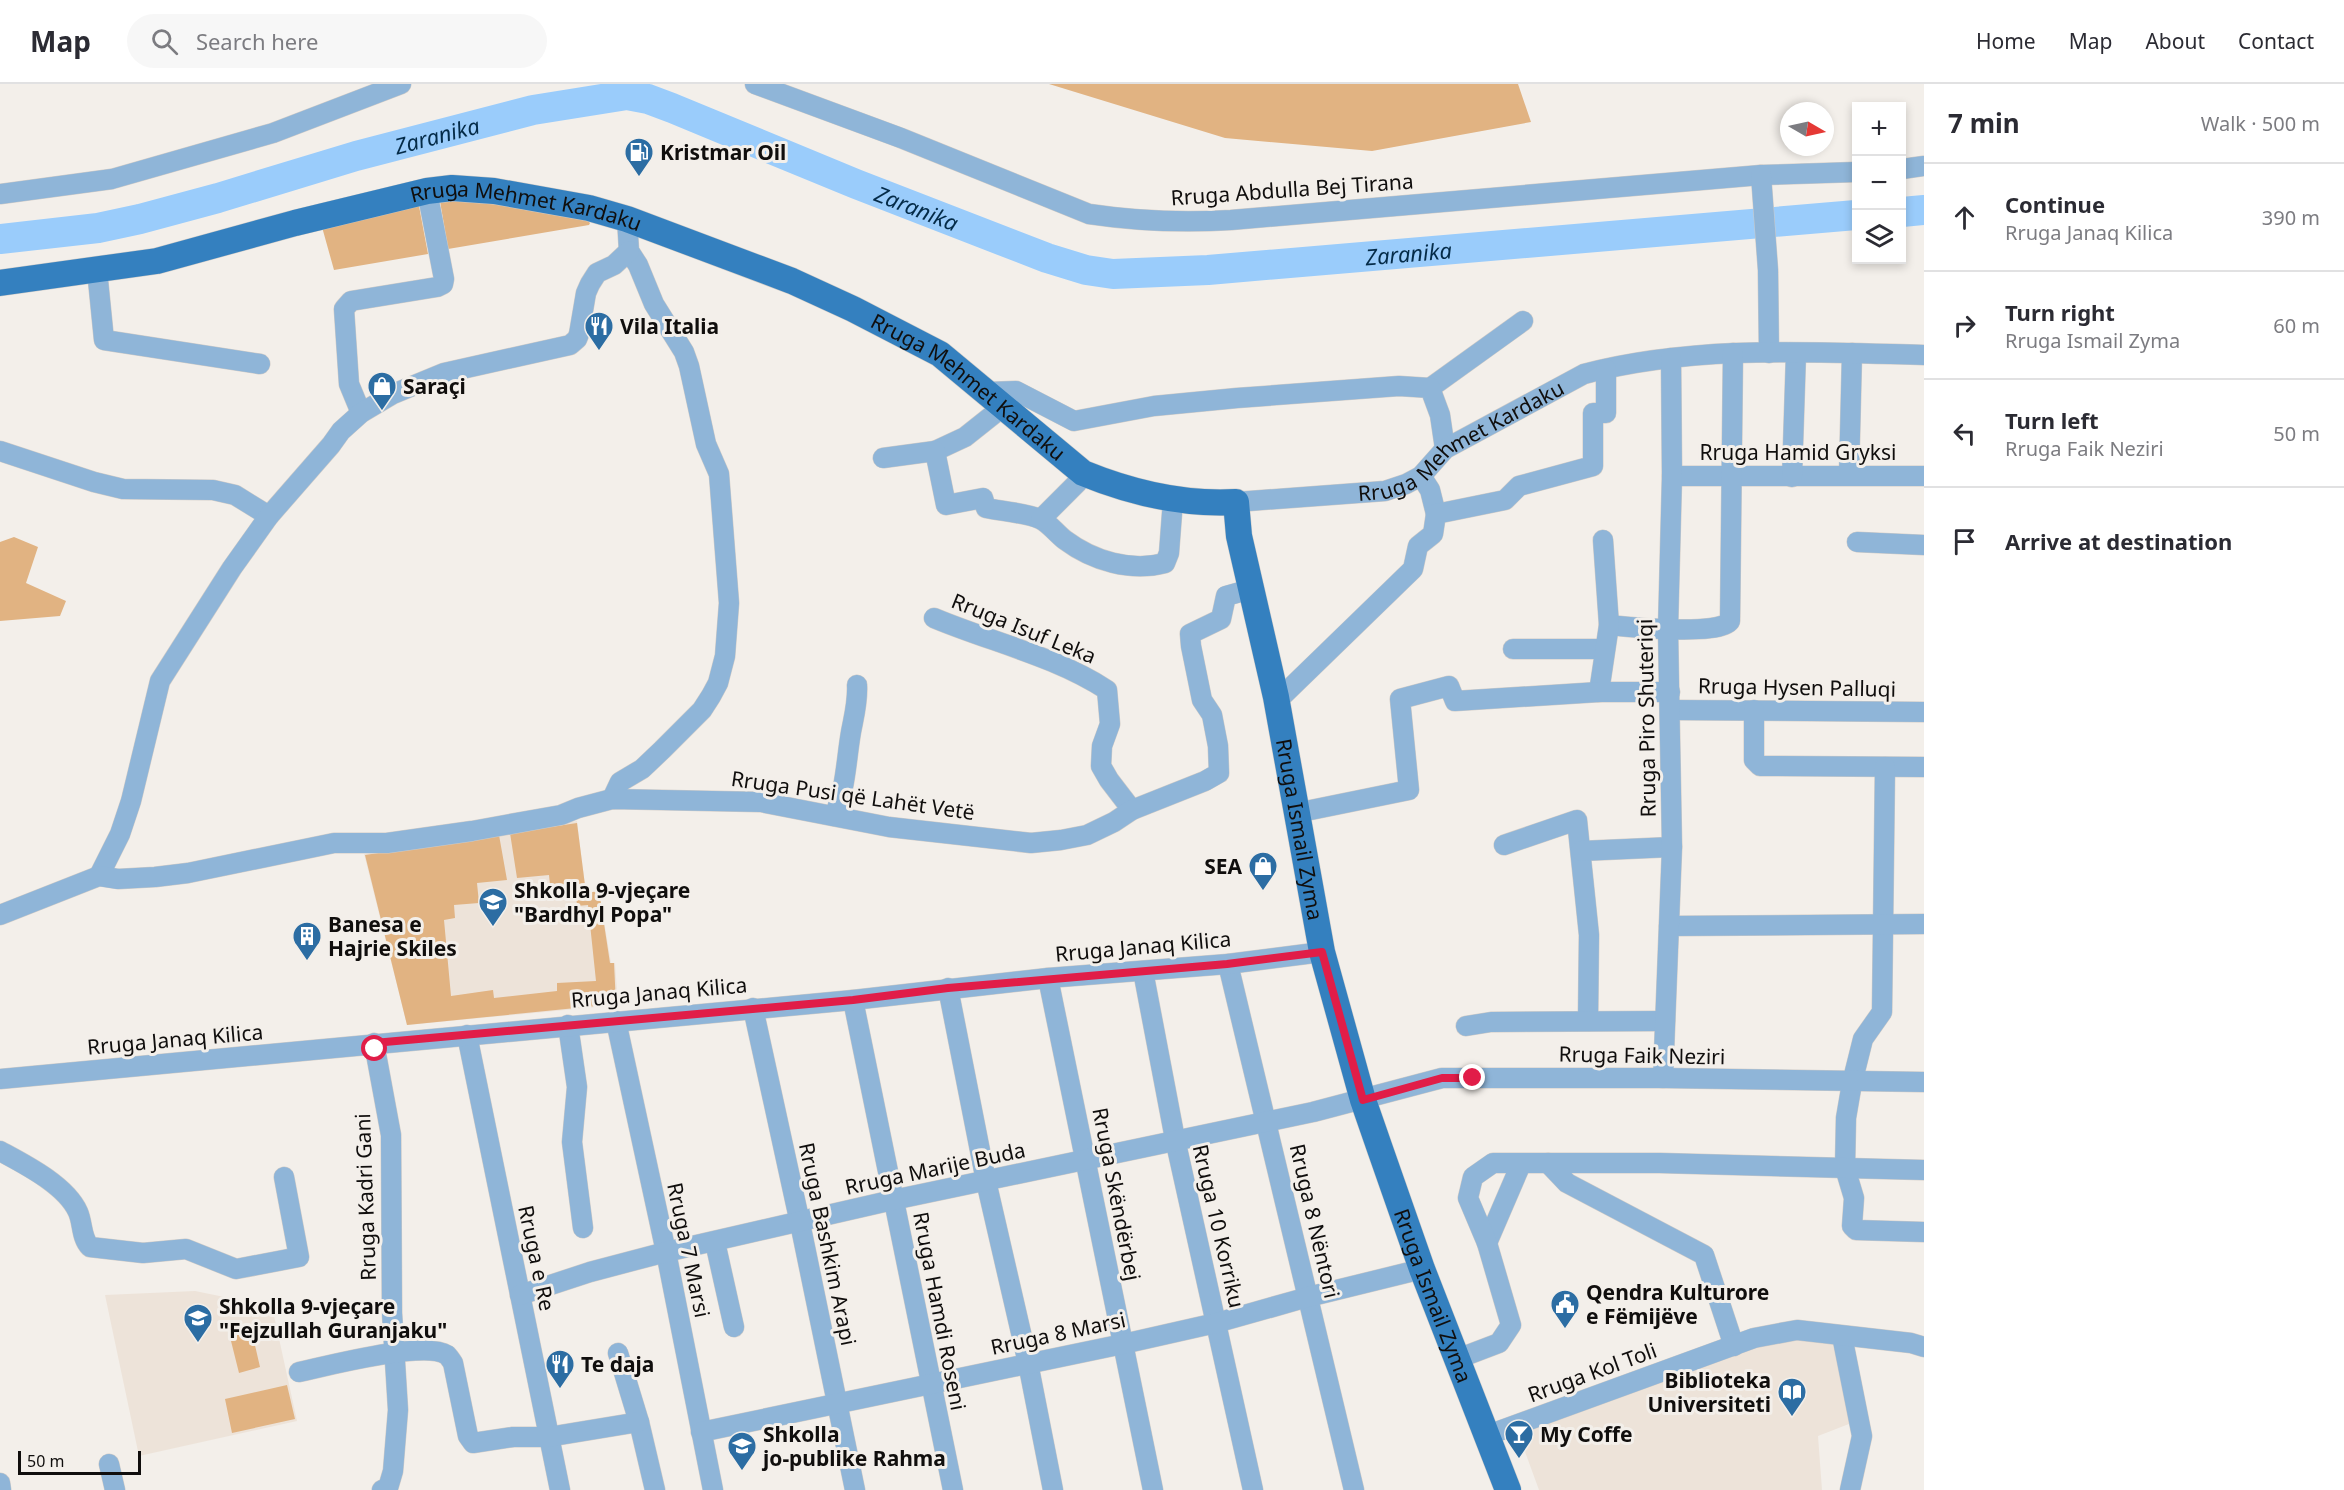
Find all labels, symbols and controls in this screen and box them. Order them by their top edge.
search box [127,14,547,68]
text: Map [30,22,91,60]
icon: search [148,25,181,58]
text: Search here [196,26,318,56]
text: Home [1976,27,2036,55]
text: Map [2069,27,2112,55]
text: About [2145,27,2205,55]
text: Contact [2238,27,2314,55]
north arrow [1780,102,1834,156]
map controls [1852,102,1906,264]
button: + [1852,102,1906,156]
text: 7 min [1948,105,2020,141]
water label: Zaranika [390,109,483,161]
text: Walk · 500 m [2201,110,2320,137]
fuel station icon: Kristmar Oil [623,136,655,178]
place label: Kristmar Oil [660,138,786,166]
button: − [1852,156,1906,210]
street label: Rruga Abdulla Bej Tirana [1170,167,1414,211]
street label: Rruga Mehmet Kardaku [407,173,646,237]
water label: Zaranika [870,178,963,237]
text: Continue [2005,189,2105,219]
icon: ahead [1948,201,1981,234]
text: 390 m [2262,204,2320,231]
button: layers [1852,210,1906,264]
text: Rruga Janaq Kilica [2005,219,2173,246]
water label: Zaranika [1363,234,1454,272]
text: Turn right [2005,297,2115,327]
street label: Rruga Mehmet Kardaku [866,307,1072,467]
icon: right [1948,309,1981,342]
restaurant icon: Vila Italia [583,310,615,352]
place label: Vila Italia [620,312,719,340]
text: 60 m [2273,312,2320,339]
text: Rruga Ismail Zyma [2005,327,2180,354]
shop icon: Saraçi [366,370,398,412]
place label: Saraçi [403,372,466,400]
street label: Rruga Mehmet Kardaku [1357,374,1569,507]
text: Turn left [2005,405,2099,435]
icon: left [1948,417,1981,450]
text: 50 m [2273,420,2320,447]
text: Rruga Faik Neziri [2005,435,2164,462]
street label: Rruga Hamid Gryksi [1699,438,1897,466]
icon: arrive [1948,525,1981,558]
text: Arrive at destination [2005,526,2232,556]
street label: Rruga Isuf Leka [948,586,1100,670]
street label: Rruga Piro Shuteriqi [1630,618,1662,818]
street label: Rruga Hysen Palluqi [1698,671,1896,703]
street label: Rruga Ismail Zyma [1270,736,1330,922]
street label: Rruga Pusi që Lahët Vetë [729,764,977,826]
shop icon: SEA [1247,850,1279,892]
place label: SEA [1204,852,1242,880]
place label: Shkolla 9-vjeçare "Bardhyl Popa" [514,876,690,928]
school or university icon: Shkolla 9-vjeçare "Bardhyl Popa" [477,886,509,928]
place label: Banesa e Hajrie Skiles [328,910,457,962]
building icon: Banesa e Hajrie Skiles [291,920,323,962]
street label: Rruga Janaq Kilica [1054,924,1232,968]
street label: Rruga Janaq Kilica [570,970,748,1014]
street label: Rruga Janaq Kilica [86,1017,264,1061]
route start [361,1035,387,1061]
street label: Rruga Faik Neziri [1558,1040,1726,1070]
route end [1459,1064,1485,1090]
street label: Rruga Skëndërbej [1086,1105,1148,1283]
street label: Rruga Kadri Gani [348,1113,382,1281]
street label: Rruga Marije Buda [842,1135,1028,1201]
street label: Rruga Bashkim Arapi [793,1140,863,1348]
street label: Rruga 10 Korriku [1187,1141,1251,1311]
street label: Rruga 8 Nëntori [1284,1141,1346,1301]
street label: Rruga 7 Marsi [661,1180,717,1320]
street label: Rruga e Re [512,1203,562,1313]
street label: Rruga Ismail Zyma [1388,1205,1479,1387]
street label: Rruga Hamdi Roseni [907,1209,973,1413]
place label: Qendra Kulturore e Fëmijëve [1586,1278,1769,1330]
public building icon: Qendra Kulturore e Fëmijëve [1549,1288,1581,1330]
place label: Shkolla 9-vjeçare "Fejzullah Guranjaku" [219,1292,447,1344]
school or university icon: Shkolla 9-vjeçare "Fejzullah Guranjaku" [182,1302,214,1344]
street label: Rruga 8 Marsi [988,1305,1128,1361]
street label: Rruga Kol Toli [1524,1336,1660,1408]
restaurant icon: Te daja [544,1348,576,1390]
place label: Te daja [581,1350,654,1378]
place label: Biblioteka Universiteti [1647,1366,1771,1418]
library icon: Biblioteka Universiteti [1776,1376,1808,1418]
bar icon: My Coffe [1503,1418,1535,1460]
place label: Shkolla jo-publike Rahma [761,1420,946,1472]
place label: My Coffe [1540,1420,1633,1448]
school or university icon: Shkolla jo-publike Rahma [726,1430,758,1472]
scale bar [18,1448,141,1476]
text: 50 m [27,1450,64,1472]

